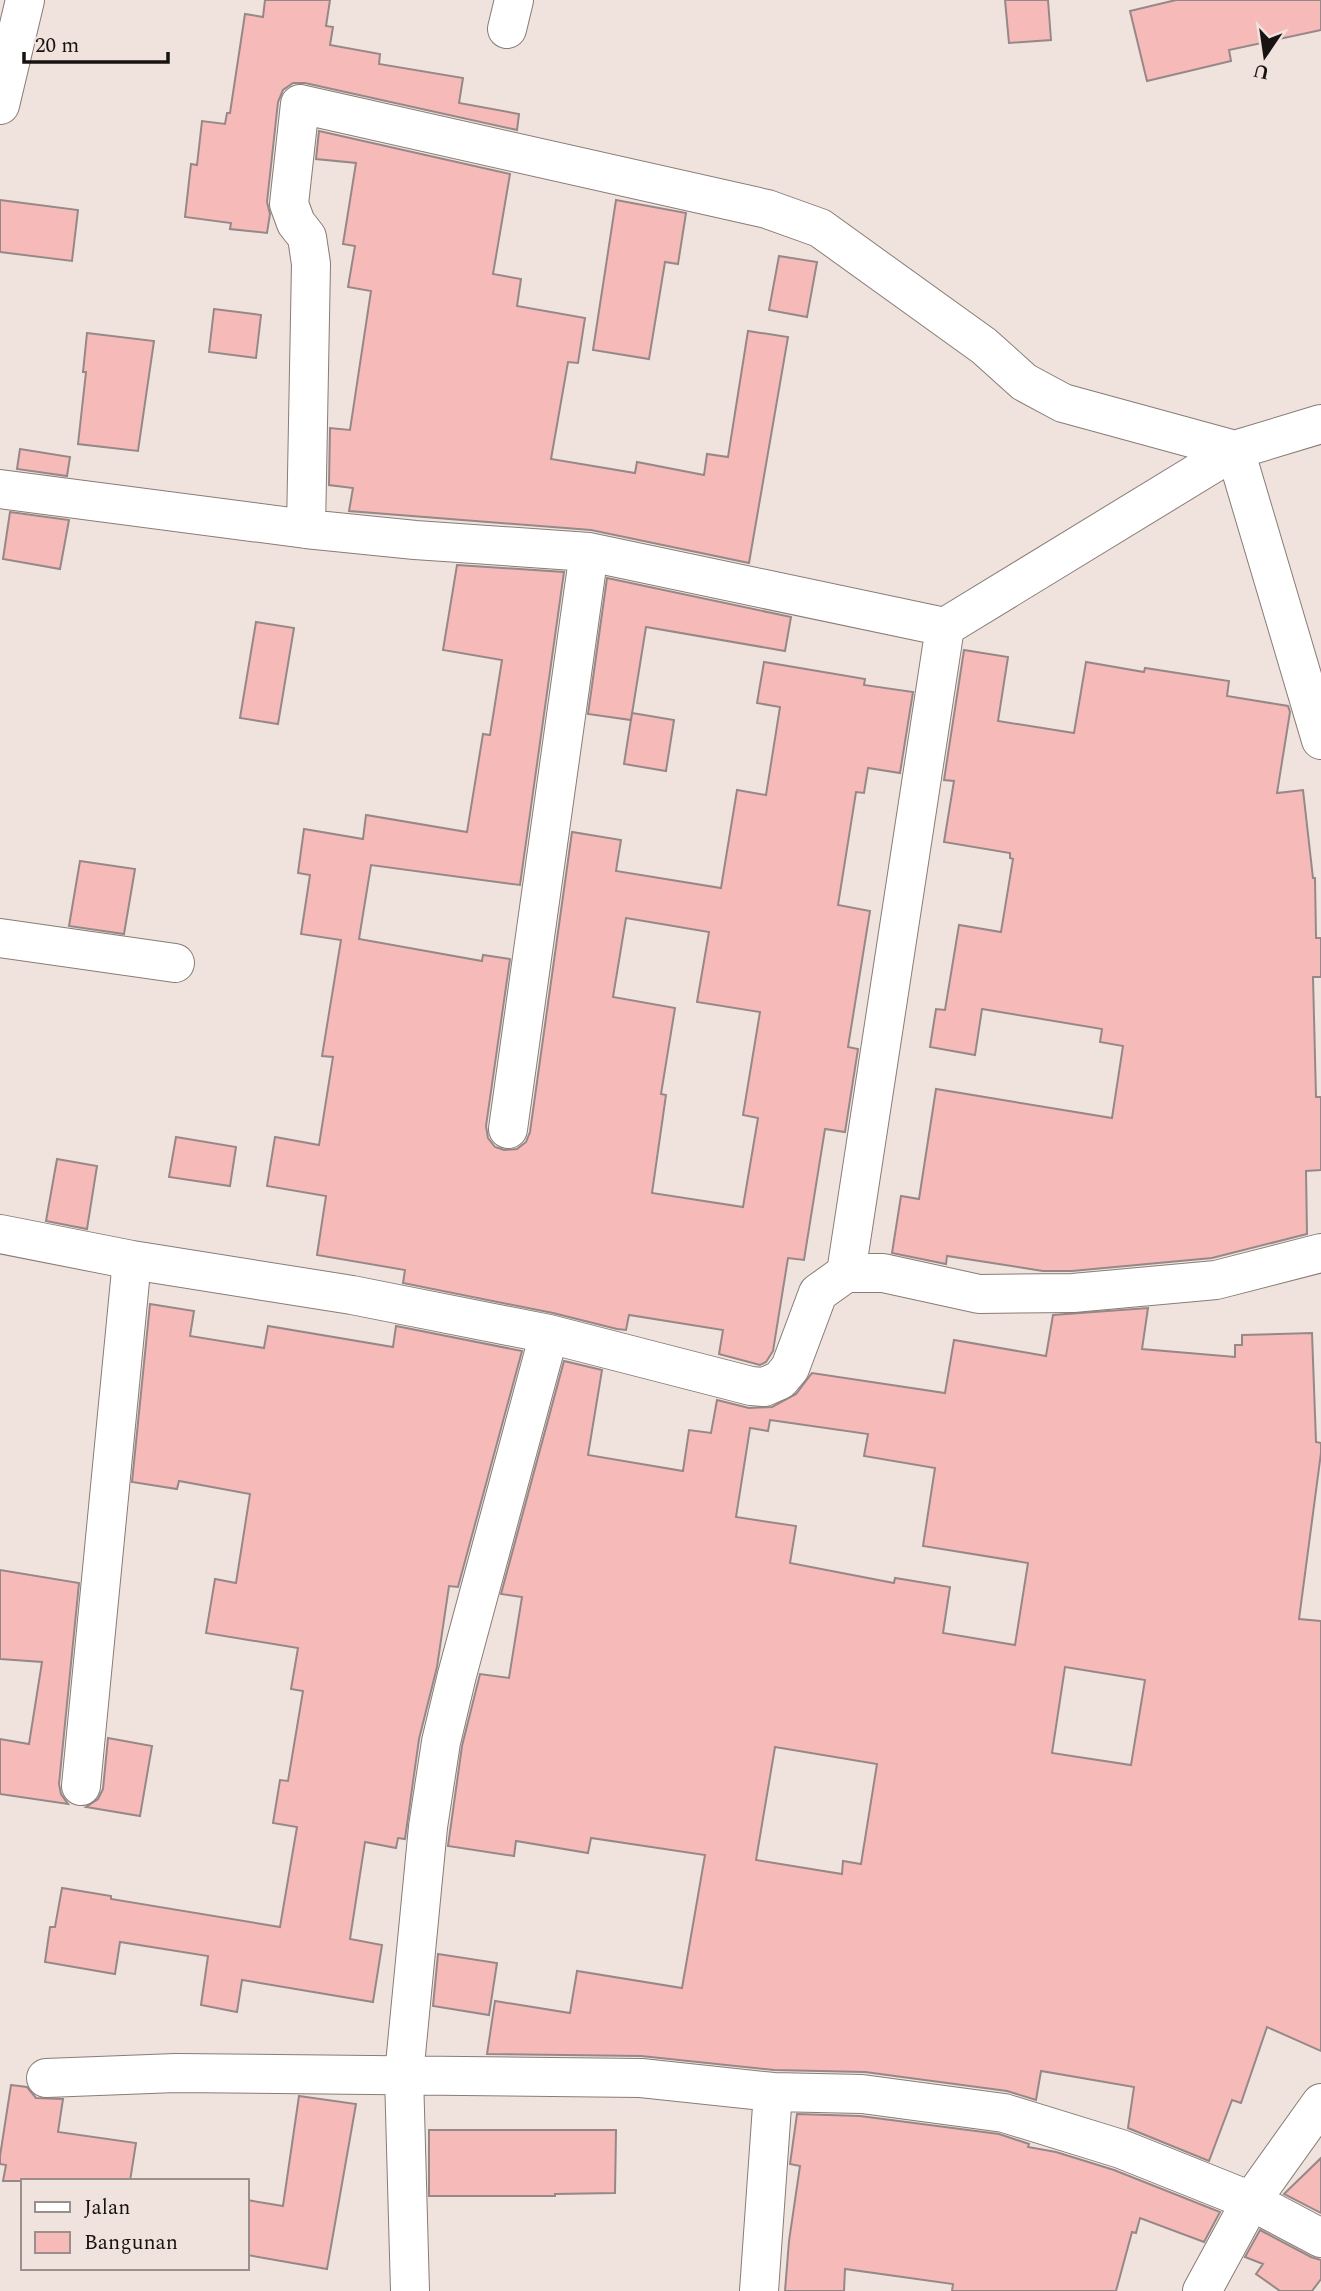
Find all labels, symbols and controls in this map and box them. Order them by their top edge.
scale bar [24,21,168,65]
north arrow [1230,21,1300,91]
text: 20 m [35,30,79,62]
text: U [1250,55,1273,87]
legend [21,2179,248,2270]
text: Jalan [84,2192,130,2224]
text: Bangunan [84,2227,178,2259]

